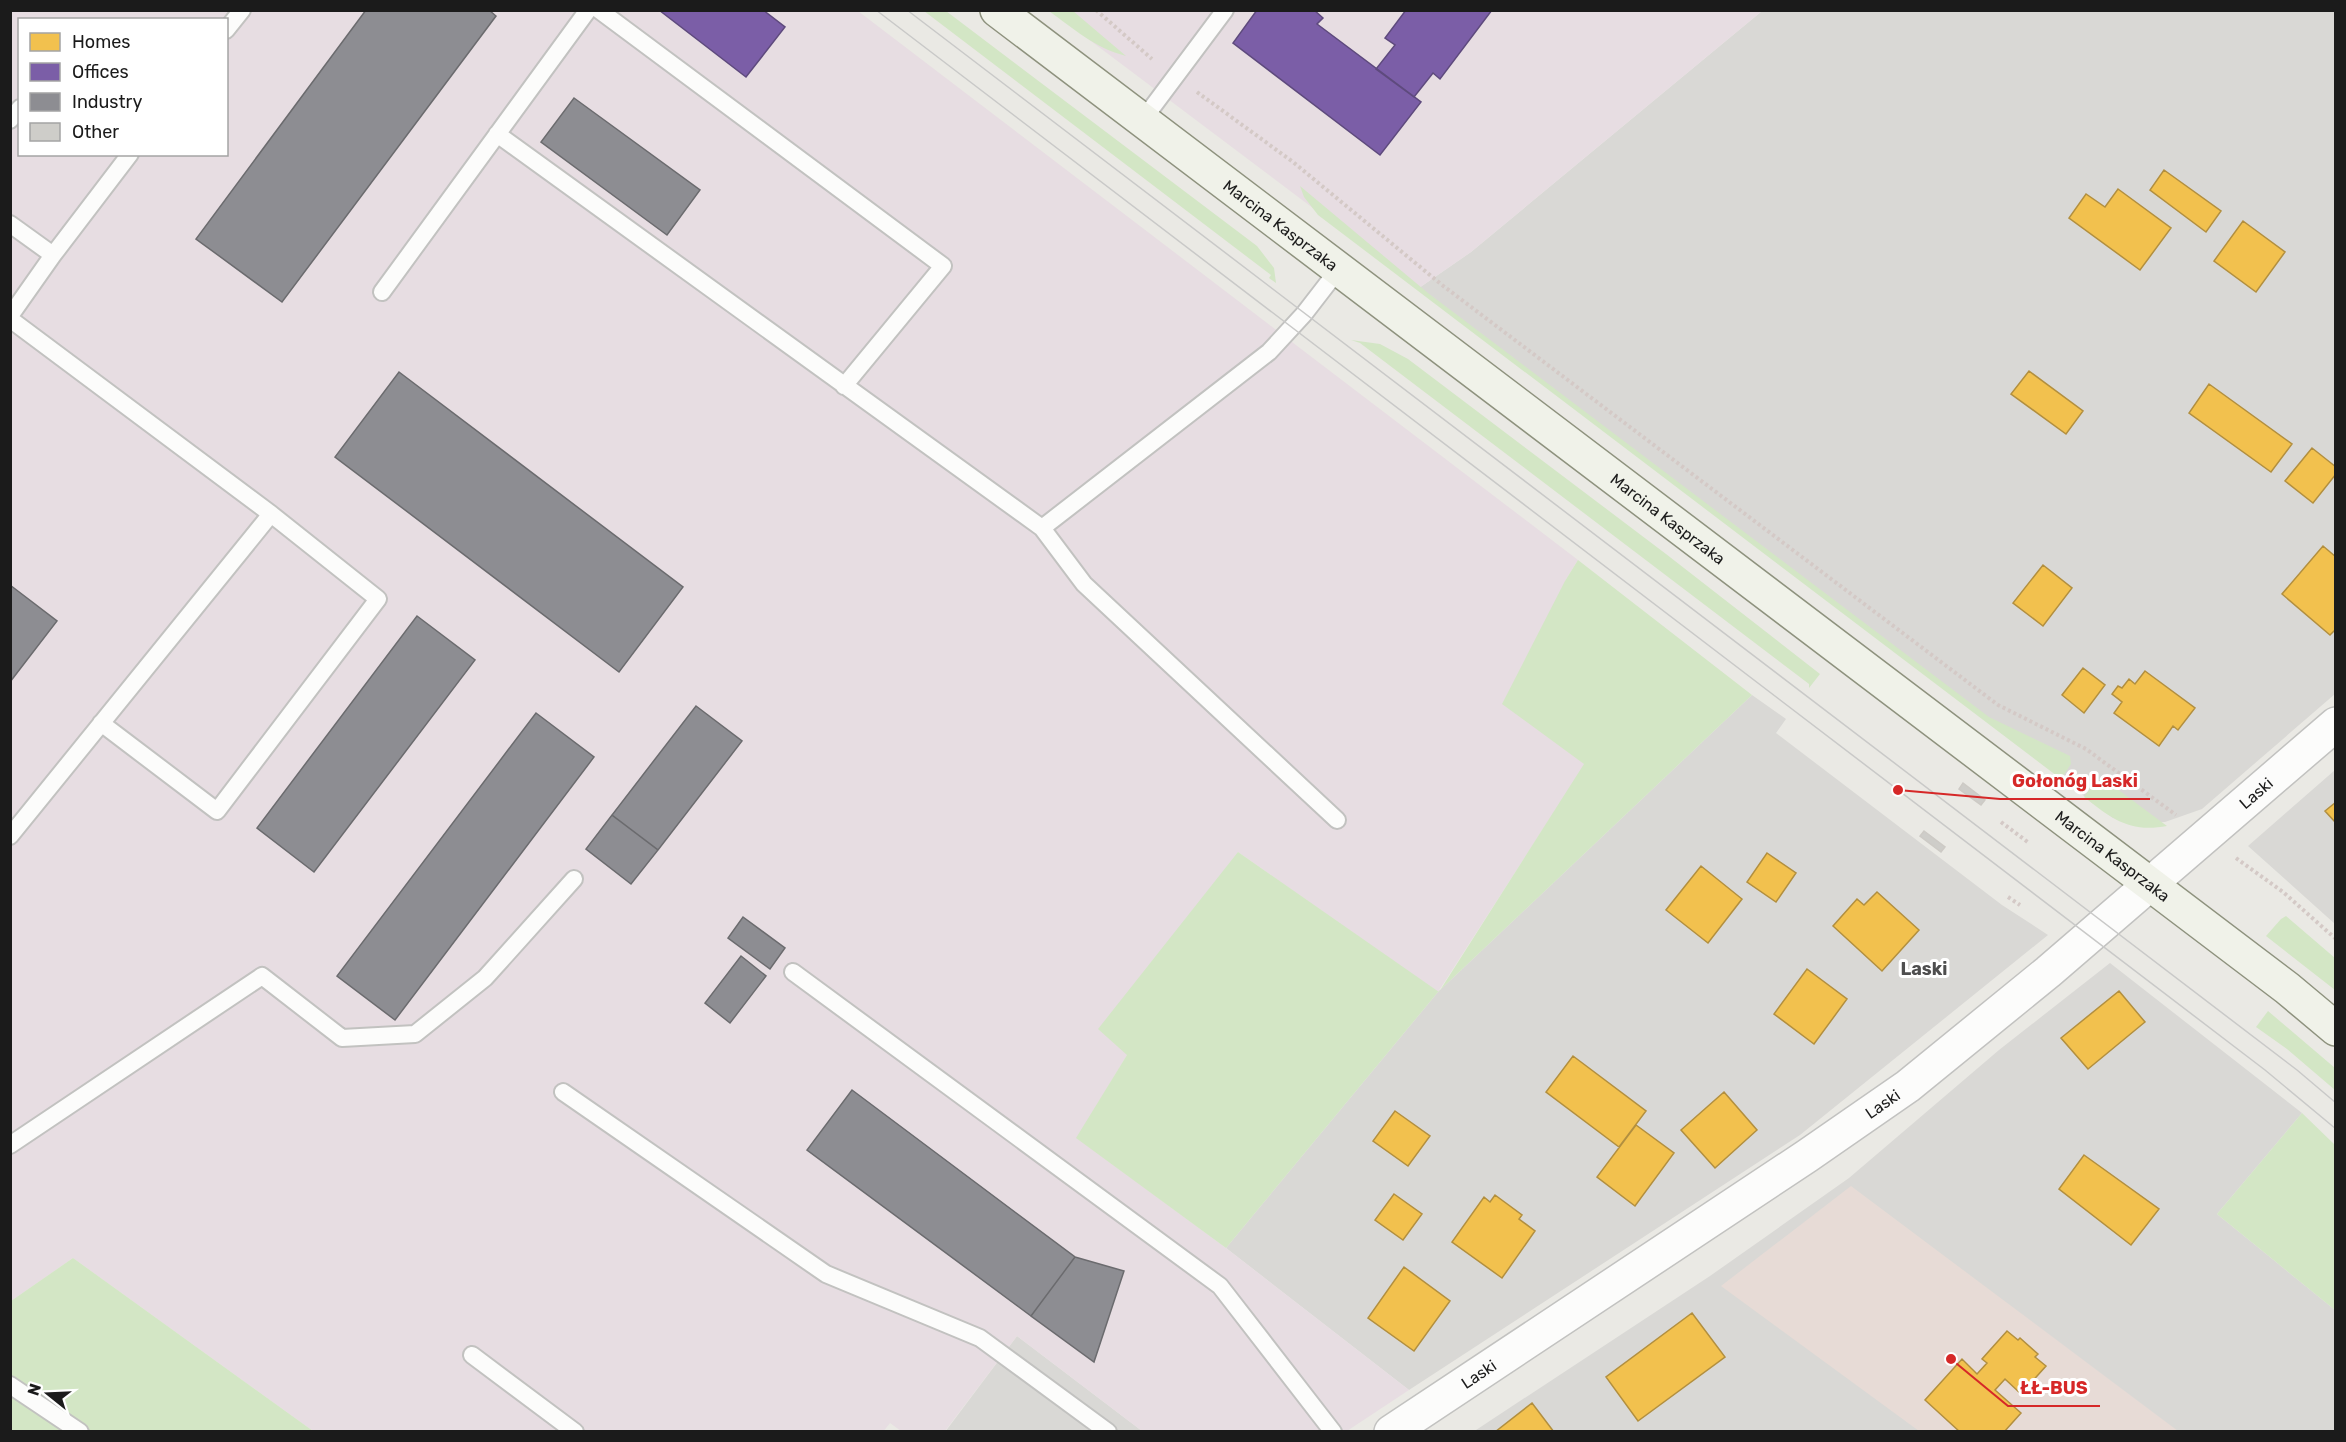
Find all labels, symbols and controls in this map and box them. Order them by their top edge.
legend [18,18,228,156]
text: Homes [72,31,130,53]
text: Offices [72,61,129,83]
text: Industry [72,91,142,113]
text: Other [72,121,119,143]
street label: Marcina Kasprzaka [1220,176,1342,275]
street label: Marcina Kasprzaka [1607,469,1729,568]
callout: Gołonóg Laski [2000,763,2150,799]
text: Gołonóg Laski [2012,770,2138,792]
street label: Laski [2235,773,2277,813]
street label: Marcina Kasprzaka [2052,806,2174,905]
district label: Laski [1901,958,1948,980]
street label: Laski [1861,1085,1904,1122]
street label: Laski [1457,1355,1500,1392]
north arrow [18,1364,78,1424]
callout: ŁŁ-BUS [2008,1370,2100,1406]
text: ŁŁ-BUS [2020,1377,2088,1399]
text: N [23,1381,45,1398]

